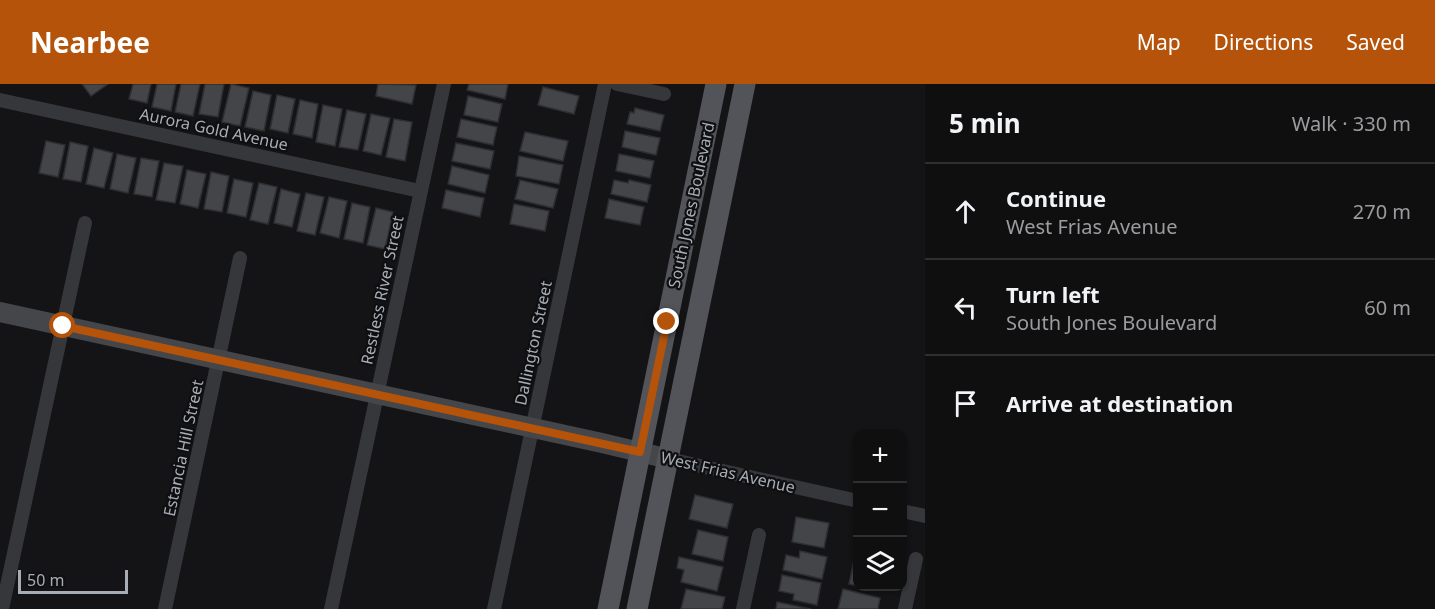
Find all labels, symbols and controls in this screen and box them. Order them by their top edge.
text: Nearbee [30,23,150,61]
text: Map [1137,28,1181,56]
text: Directions [1214,28,1313,56]
text: Saved [1346,28,1405,56]
street label: Aurora Gold Avenue [138,103,290,155]
text: 5 min [949,105,1021,141]
text: Walk · 330 m [1292,110,1411,137]
street label: South Jones Boulevard [663,120,719,290]
text: Continue [1006,183,1106,213]
icon: ahead [949,195,982,228]
text: 270 m [1353,198,1411,225]
street label: Restless River Street [355,213,409,366]
text: West Frias Avenue [1006,213,1178,240]
street label: Dallington Street [509,278,557,407]
text: Turn left [1006,279,1100,309]
icon: left [949,291,982,324]
text: 60 m [1364,294,1411,321]
route end [653,308,679,334]
text: South Jones Boulevard [1006,309,1217,336]
route start [49,312,75,338]
street label: Estancia Hill Street [158,377,208,518]
icon: arrive [949,387,982,420]
text: Arrive at destination [1006,388,1233,418]
map controls [853,429,907,591]
button: + [853,429,907,483]
street label: West Frias Avenue [659,446,797,498]
button: − [853,483,907,537]
button: layers [853,537,907,591]
scale bar [18,567,128,594]
text: 50 m [27,569,64,591]

